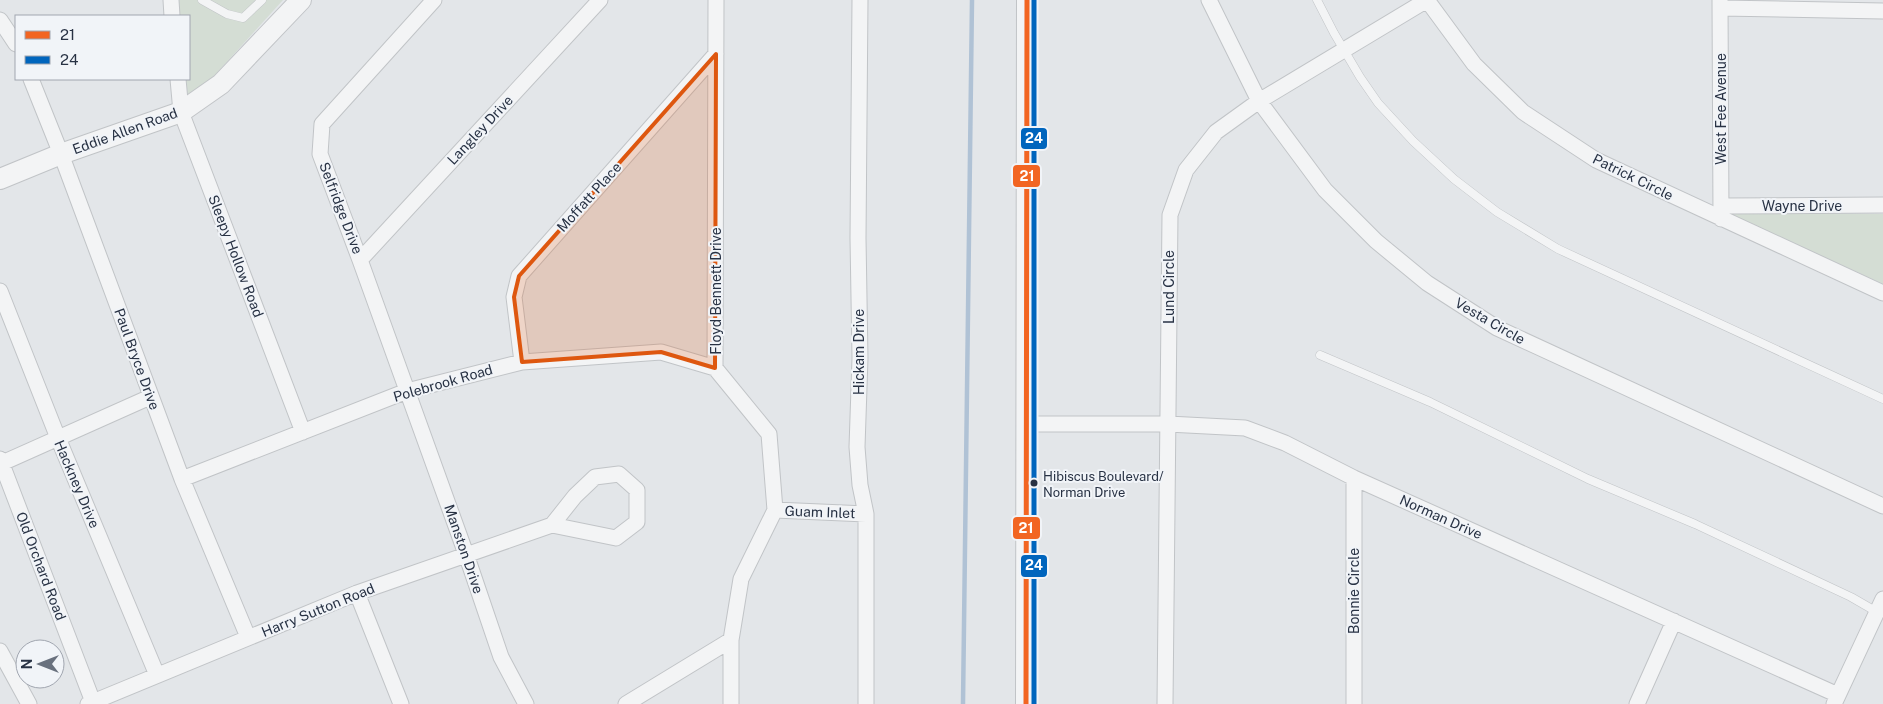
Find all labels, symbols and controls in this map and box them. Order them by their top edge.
legend [15,15,190,80]
text: 21 [60,26,75,43]
text: 24 [60,51,78,68]
street label: West Fee Avenue [1713,53,1729,165]
street label: Langley Drive [444,92,516,168]
street label: Eddie Allen Road [70,105,180,157]
line badge: 24 [1020,127,1048,150]
text: 24 [1025,130,1043,146]
street label: Patrick Circle [1590,151,1676,203]
street label: Moffatt Place [554,159,624,235]
street label: Selfridge Drive [316,160,366,256]
line badge: 21 [1012,164,1041,188]
text: 21 [1020,168,1034,184]
street label: Sleepy Hollow Road [205,192,267,320]
street label: Wayne Drive [1762,198,1842,214]
street label: Floyd Bennett Drive [708,227,724,355]
street label: Lund Circle [1161,250,1177,324]
street label: Vesta Circle [1452,295,1528,347]
street label: Paul Bryce Drive [111,306,163,412]
street label: Hickam Drive [851,309,867,395]
street label: Polebrook Road [392,361,494,405]
street label: Hackney Drive [51,438,103,530]
place label: Hibiscus Boulevard/ Norman Drive [1043,469,1164,500]
marker: Hibiscus Boulevard/ Norman Drive [1029,478,1039,488]
street label: Norman Drive [1397,492,1485,542]
street label: Manston Drive [441,502,487,596]
street label: Guam Inlet [784,503,856,521]
street label: Old Orchard Road [13,509,69,623]
line badge: 21 [1012,516,1041,540]
text: 21 [1019,520,1033,536]
street label: Bonnie Circle [1346,548,1362,634]
line badge: 24 [1020,554,1048,578]
text: 24 [1025,557,1043,573]
street label: Harry Sutton Road [259,580,377,640]
north arrow [15,639,65,689]
text: N [19,659,35,669]

